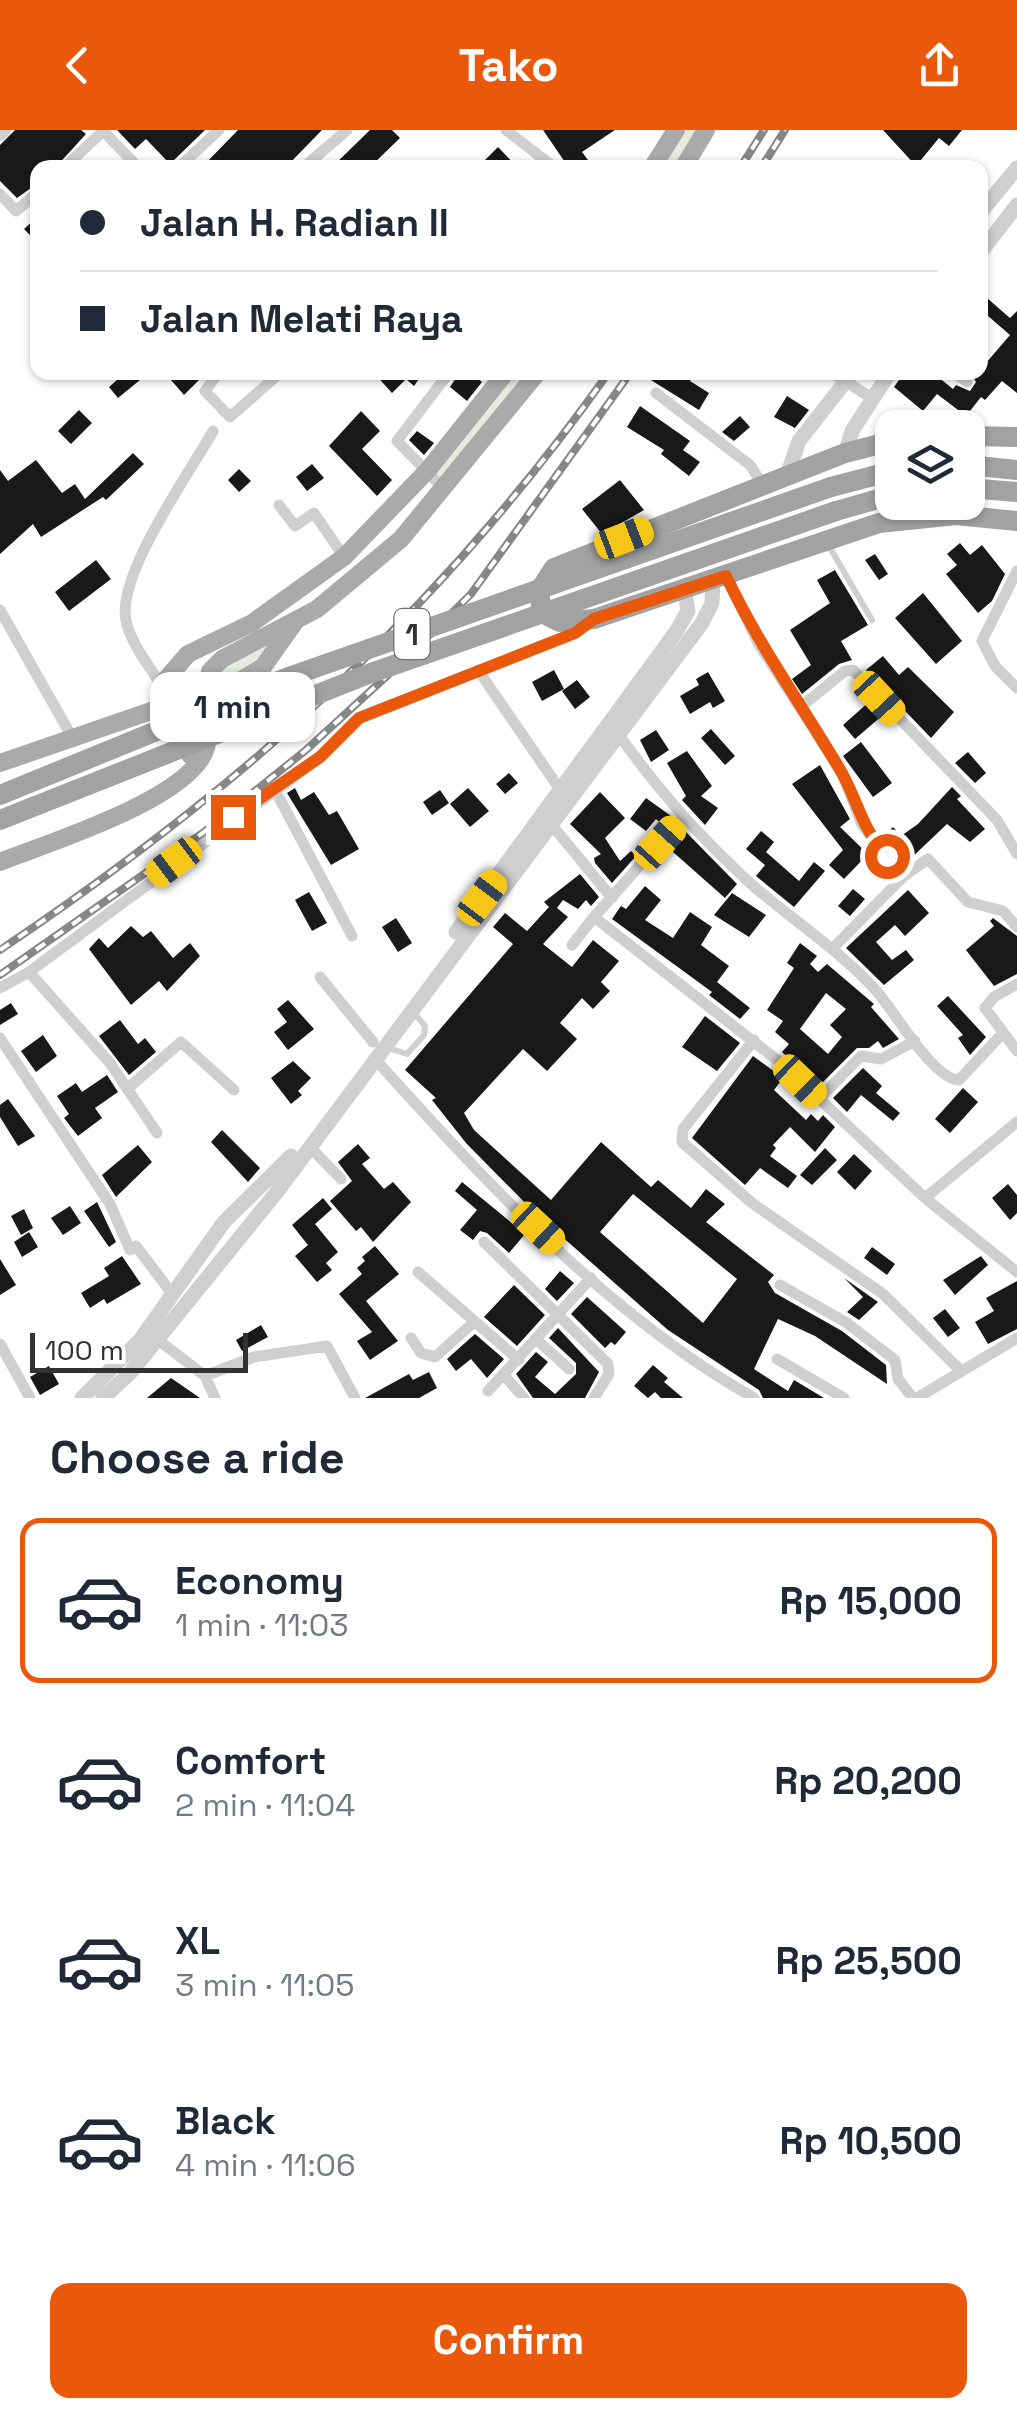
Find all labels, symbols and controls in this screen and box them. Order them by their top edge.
text: Tako [458,37,559,94]
icon: back [50,38,105,93]
icon: share [912,38,967,93]
text: Jalan H. Radian II [140,199,449,247]
text: Jalan Melati Raya [140,295,463,343]
map controls [875,410,985,520]
button: layers [875,410,985,520]
car [591,513,657,563]
road number: 1 [394,609,430,659]
car [848,666,910,730]
callout: 1 min [150,672,316,742]
text: 1 min [193,687,272,727]
route end [211,795,256,840]
car [629,811,691,875]
car [141,832,207,892]
route start [865,834,910,879]
car [452,865,512,931]
car [768,1049,832,1113]
car [506,1197,570,1259]
scale bar [30,1328,248,1372]
text: 100 m [45,1332,124,1368]
text: Choose a ride [50,1429,345,1486]
icon: car [55,1556,145,1646]
text: Economy [175,1557,344,1605]
text: Rp 15,000 [780,1577,962,1625]
text: 1 min · 11:03 [175,1605,349,1645]
icon: car [55,1736,145,1826]
text: Comfort [175,1737,326,1785]
text: Rp 20,200 [774,1757,962,1805]
text: 2 min · 11:04 [175,1785,355,1825]
icon: car [55,1916,145,2006]
text: XL [175,1917,220,1965]
text: Rp 25,500 [775,1937,962,1985]
text: 3 min · 11:05 [175,1965,355,2005]
icon: car [55,2096,145,2186]
text: Black [175,2097,276,2145]
text: Rp 10,500 [780,2117,962,2165]
text: 4 min · 11:06 [175,2145,356,2185]
button: Confirm [50,2283,967,2398]

